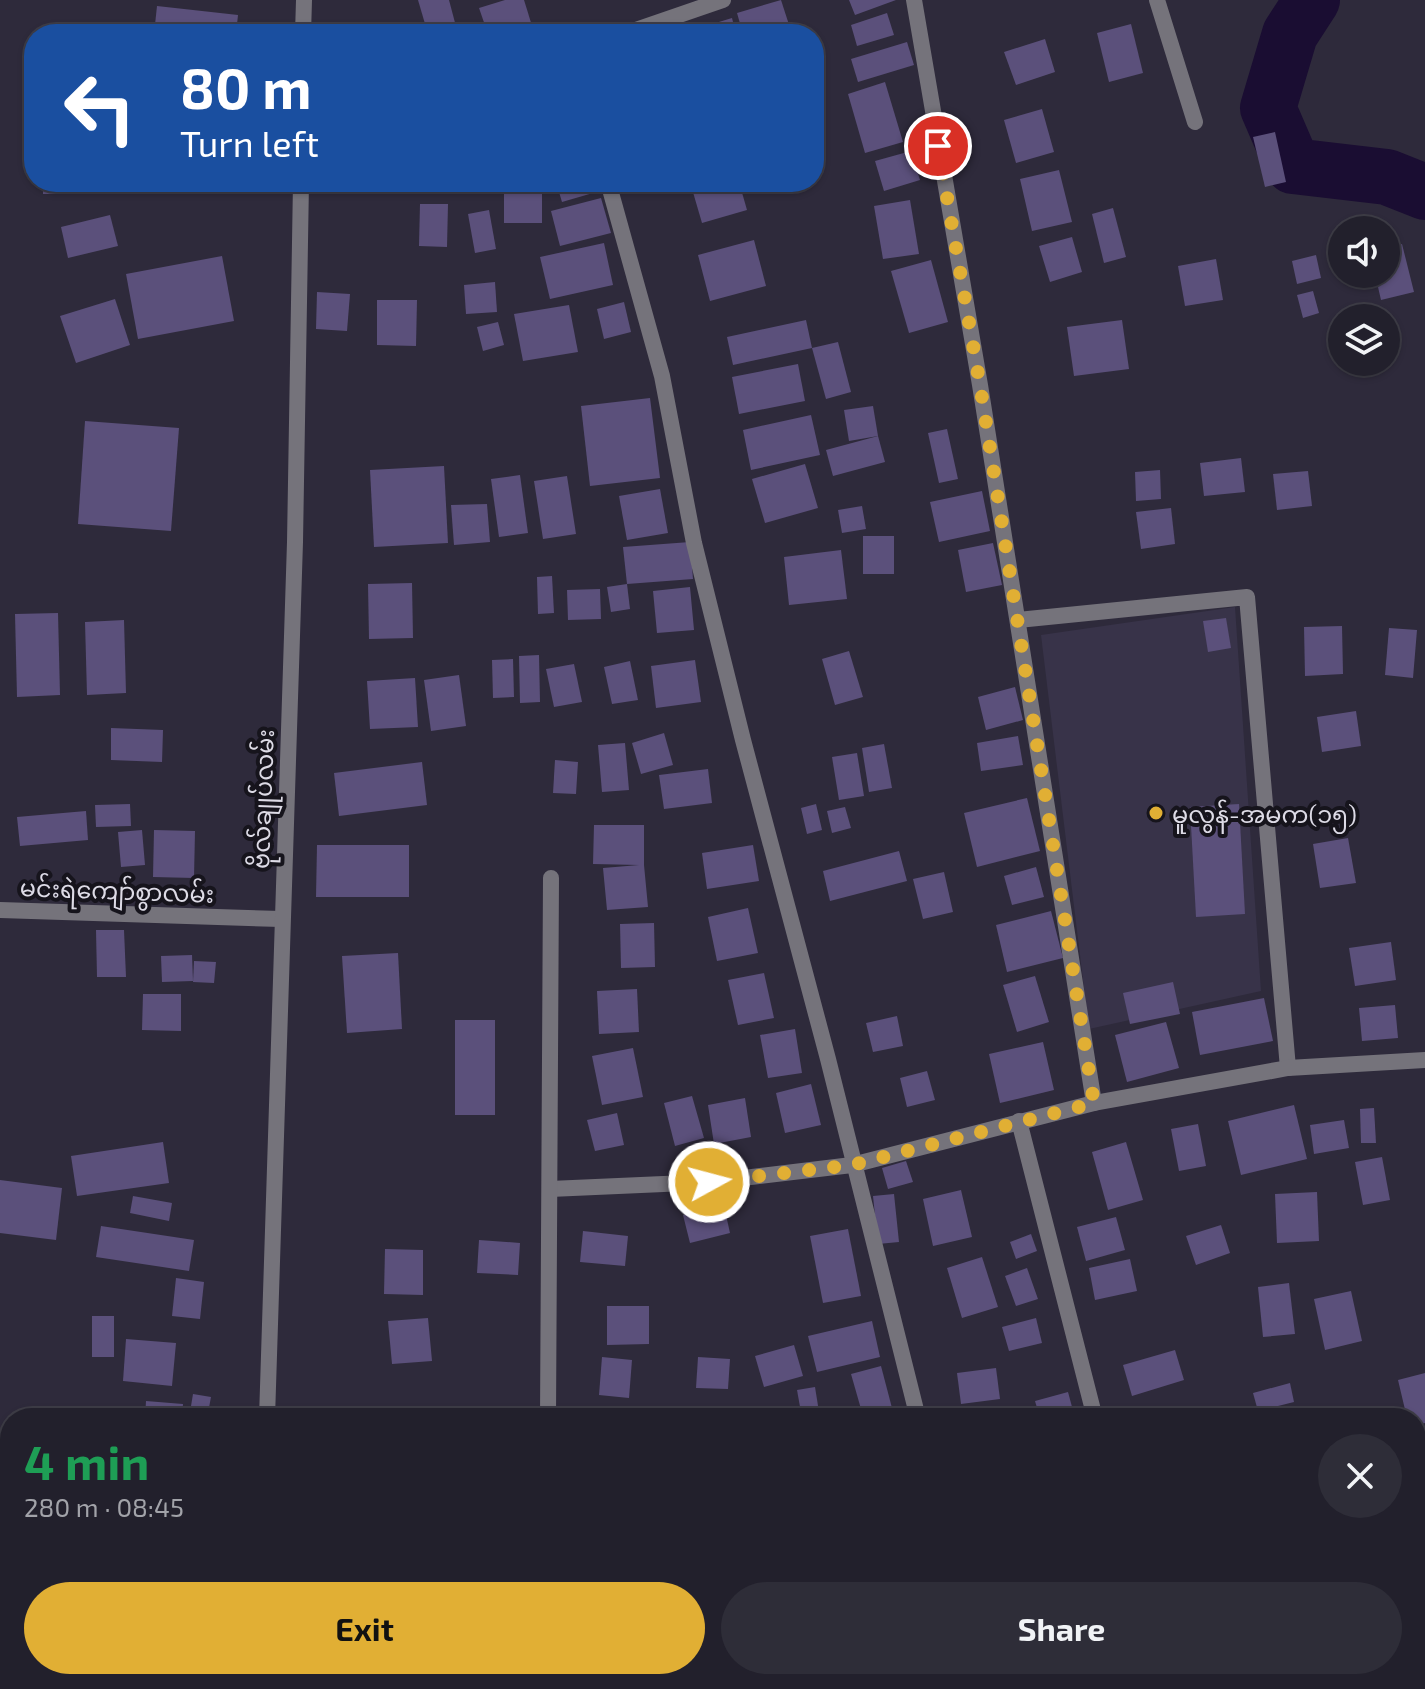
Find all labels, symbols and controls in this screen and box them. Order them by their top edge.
text: 80 m [180,53,312,120]
icon: left [48,56,152,160]
pin [904,112,972,180]
text: Turn left [180,121,319,164]
icon: arrive [916,124,960,168]
map controls [1328,216,1400,376]
button: sound [1328,216,1400,288]
button: layers [1328,304,1400,376]
street label: ဗိုလ်ချုပ်လမ်း [245,729,285,870]
place label: မူလွန်-အမက(၁၅) [1172,799,1357,834]
marker: မူလွန်-အမက(၁၅) [1147,804,1165,822]
street label: မင်းရဲကျော်စွာလမ်း [19,872,215,914]
position arrow [667,1140,751,1224]
text: 4 min [24,1432,149,1490]
button: close [1318,1434,1402,1518]
text: 280 m · 08:45 [24,1491,184,1522]
button: Exit [24,1582,705,1674]
button: Share [721,1582,1402,1674]

